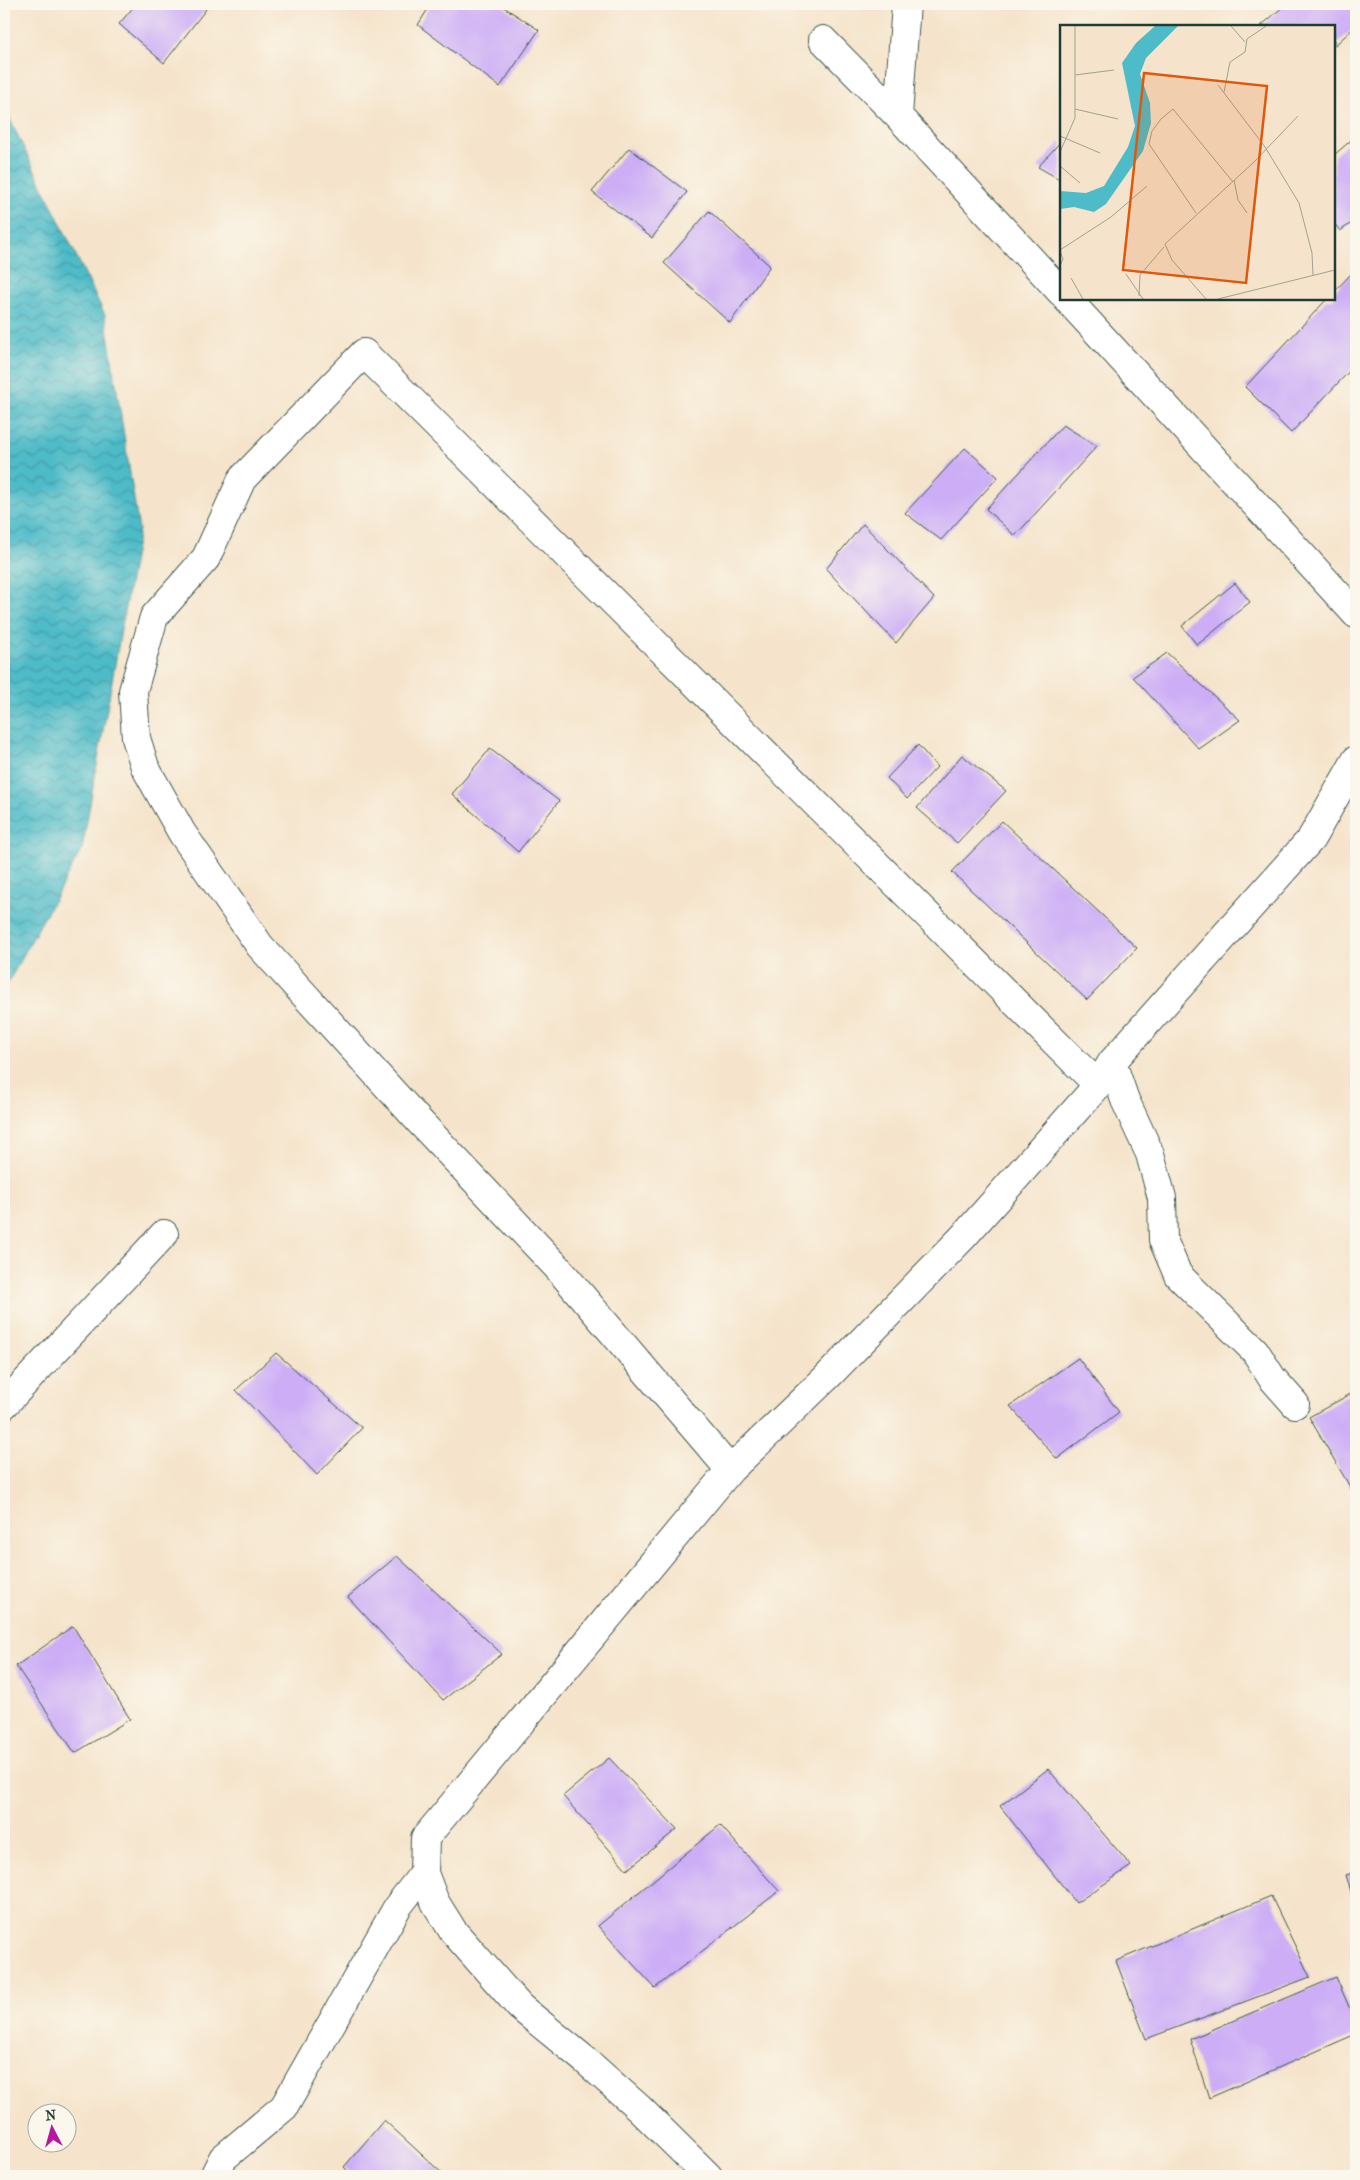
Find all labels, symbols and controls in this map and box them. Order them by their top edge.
inset map [1060,25,1335,300]
north arrow [28,2102,78,2152]
text: N [45,2107,57,2125]

